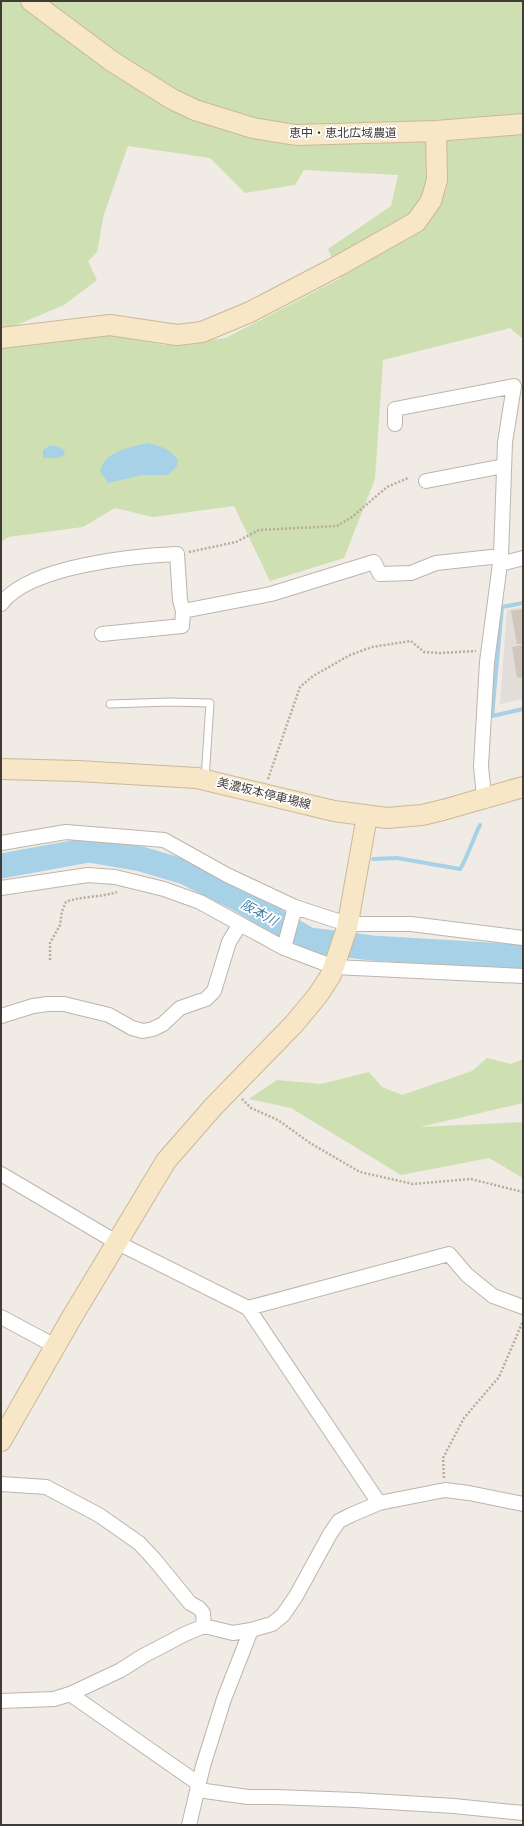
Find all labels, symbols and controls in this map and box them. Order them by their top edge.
street label: 恵中・恵北広域農道 [289,126,397,141]
street label: 美濃坂本停車場線 [216,775,312,813]
water label: 阪本川 [238,897,282,930]

